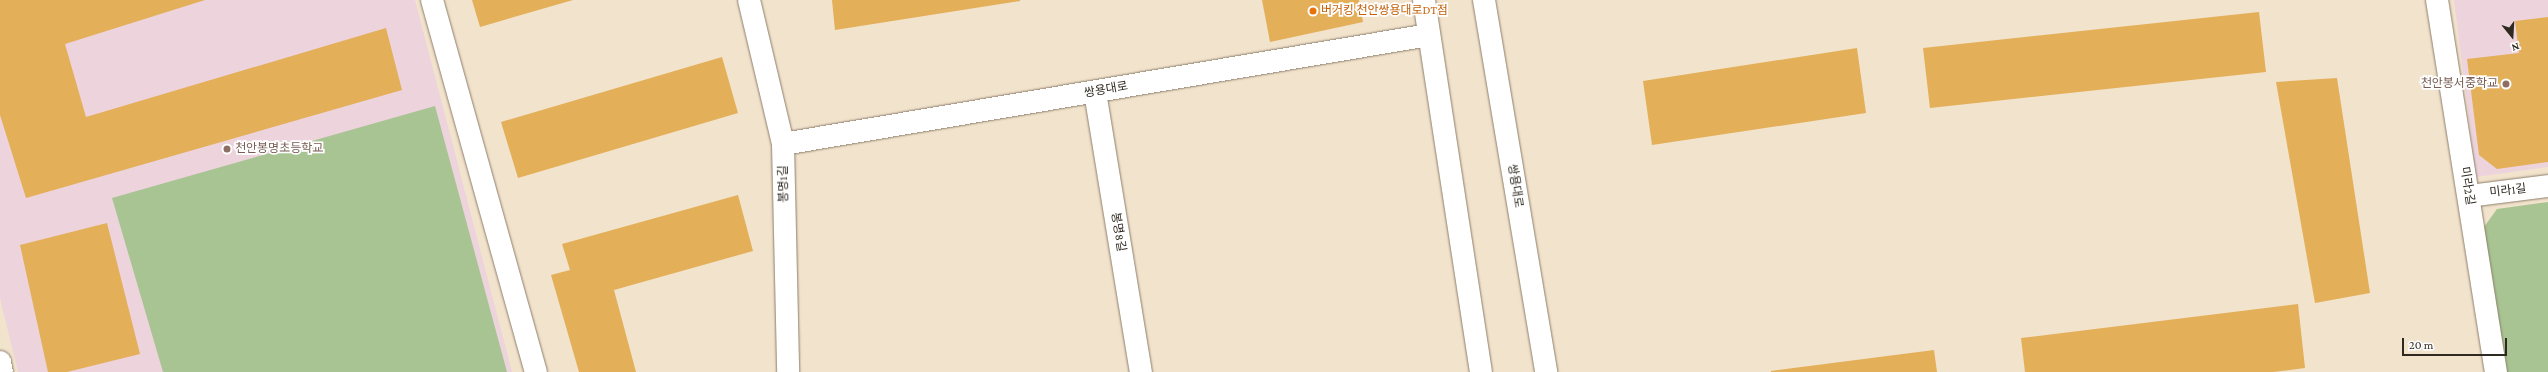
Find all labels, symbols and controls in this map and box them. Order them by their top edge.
place label: 버거킹 천안쌍용대로DT점 [1321,4,1448,18]
marker: 버거킹 천안쌍용대로DT점 [1308,6,1318,16]
north arrow [2492,16,2532,56]
text: N [2510,41,2521,54]
place label: 천안봉서중학교 [2421,77,2498,91]
street label: 쌍용대로 [1083,79,1129,101]
marker: 천안봉서중학교 [2501,79,2511,89]
place label: 천안봉명초등학교 [235,142,323,156]
marker: 천안봉명초등학교 [222,144,232,154]
street label: 쌍용대로 [1504,163,1526,209]
street label: 봉명1길 [776,165,792,203]
street label: 미라2길 [2457,166,2477,206]
street label: 미라1길 [2489,182,2527,200]
street label: 봉명8길 [1108,211,1128,253]
scale bar [2404,330,2509,356]
text: 20 m [2409,338,2433,352]

